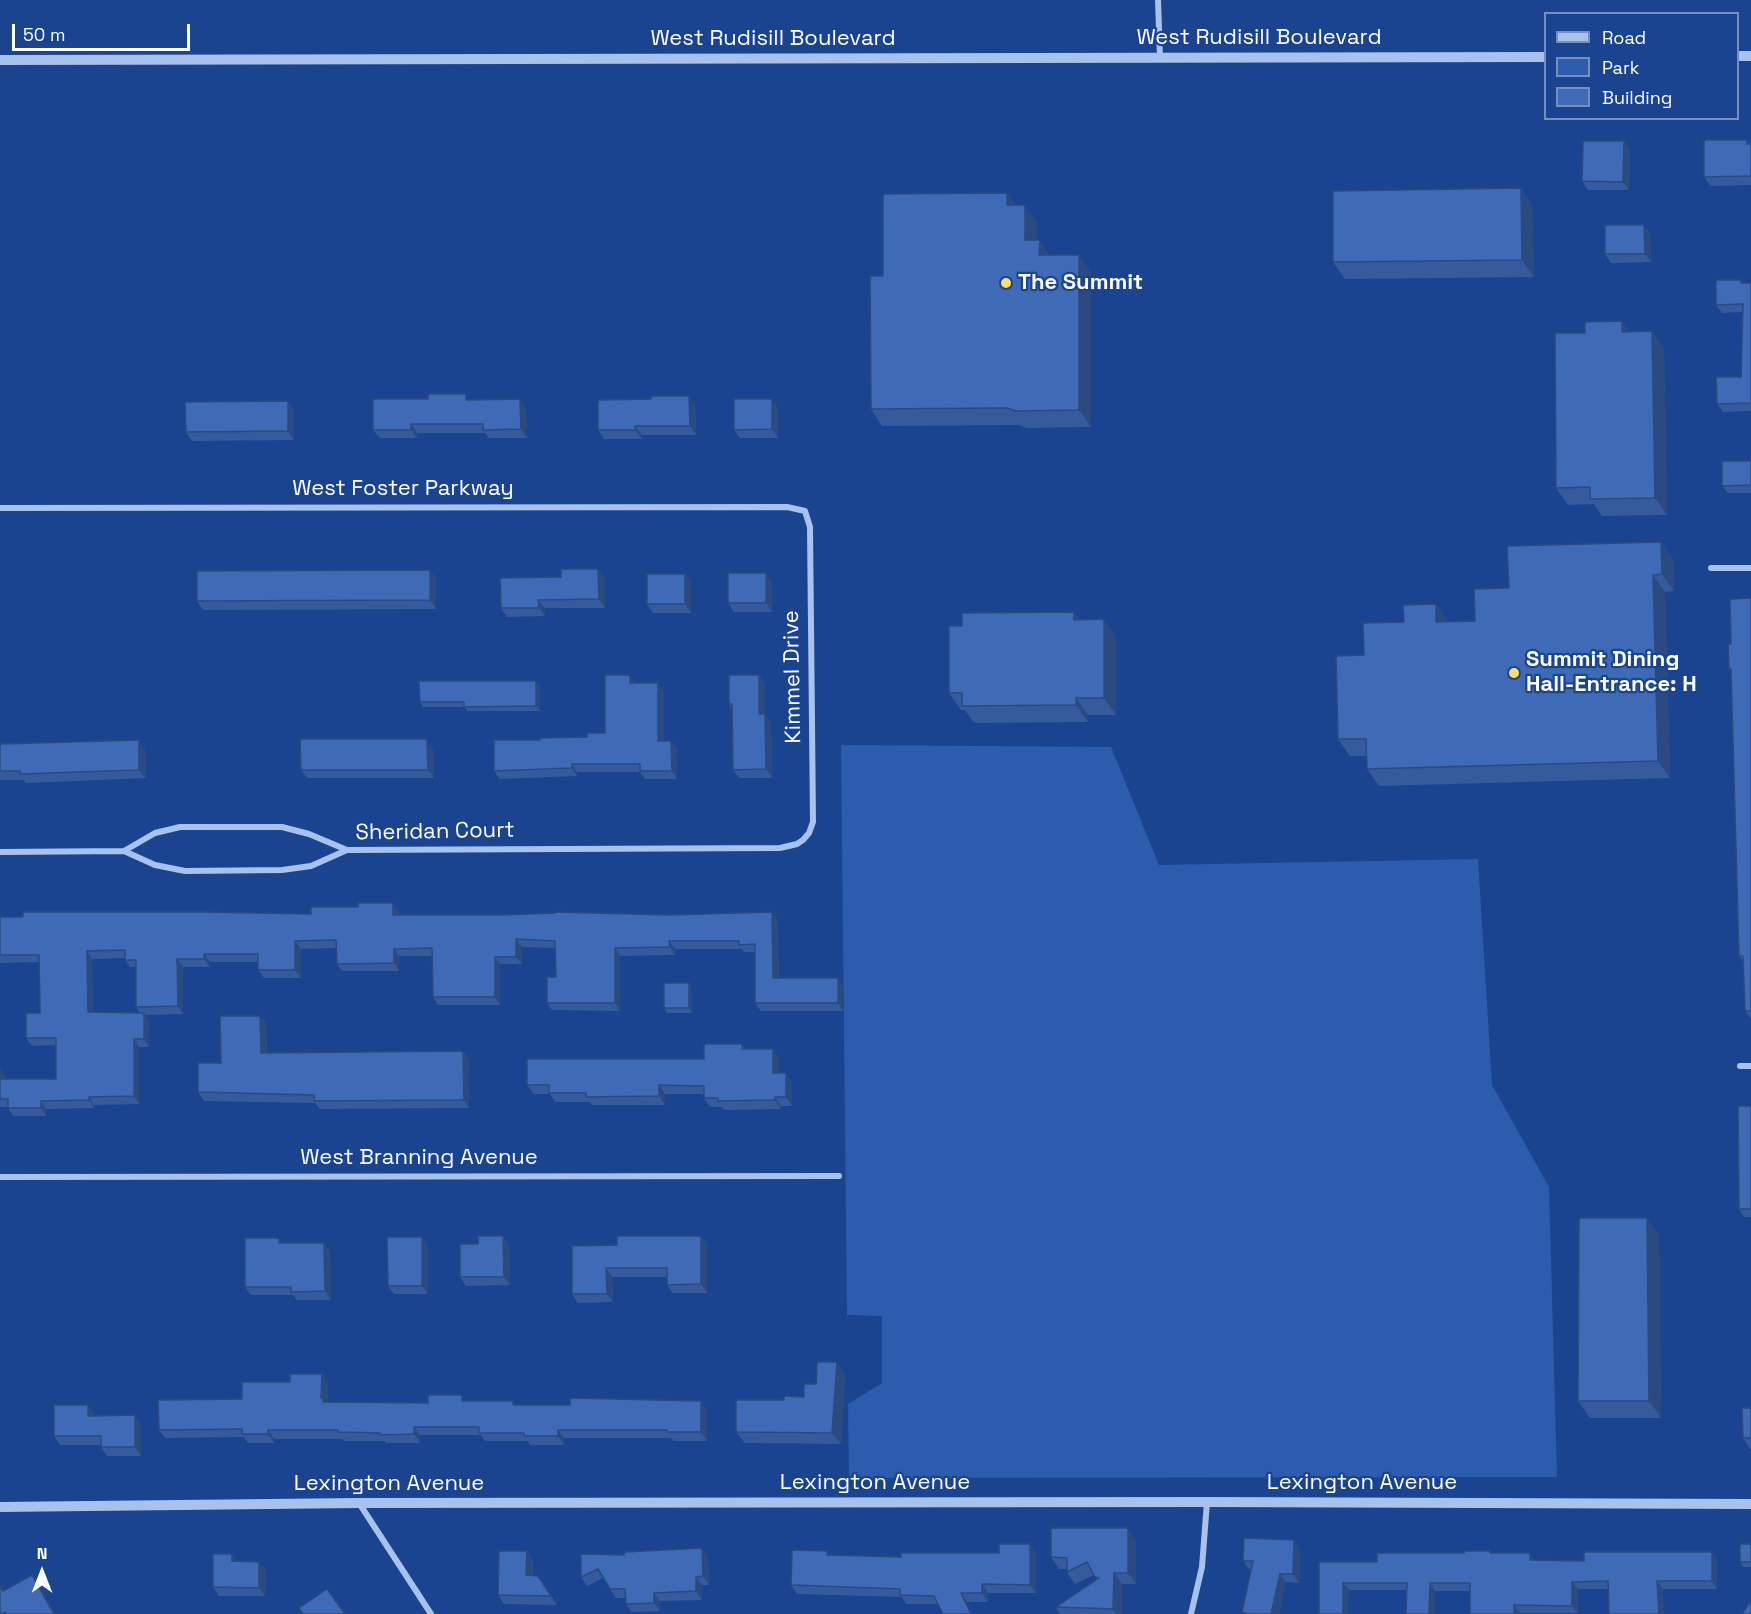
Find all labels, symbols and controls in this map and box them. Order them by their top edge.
scale bar [15,12,194,50]
legend [1544,12,1739,120]
text: 50 m [23,23,65,46]
street label: West Rudisill Boulevard [1136,25,1382,51]
street label: West Rudisill Boulevard [650,26,896,52]
text: Road [1602,26,1646,49]
text: Park [1602,56,1639,79]
text: Building [1602,86,1672,109]
place label: The Summit [1018,270,1143,296]
marker: The Summit [999,276,1013,290]
street label: West Foster Parkway [292,476,514,502]
street label: Kimmel Drive [779,610,807,744]
place label: Summit Dining Hall-Entrance: H [1526,647,1697,698]
marker: Summit Dining Hall-Entrance: H [1507,666,1521,680]
street label: Sheridan Court [355,817,515,847]
street label: West Branning Avenue [300,1145,538,1171]
street label: Lexington Avenue [780,1470,970,1496]
street label: Lexington Avenue [1267,1470,1457,1496]
street label: Lexington Avenue [294,1471,484,1497]
north arrow [12,1542,72,1602]
text: N [37,1543,47,1564]

